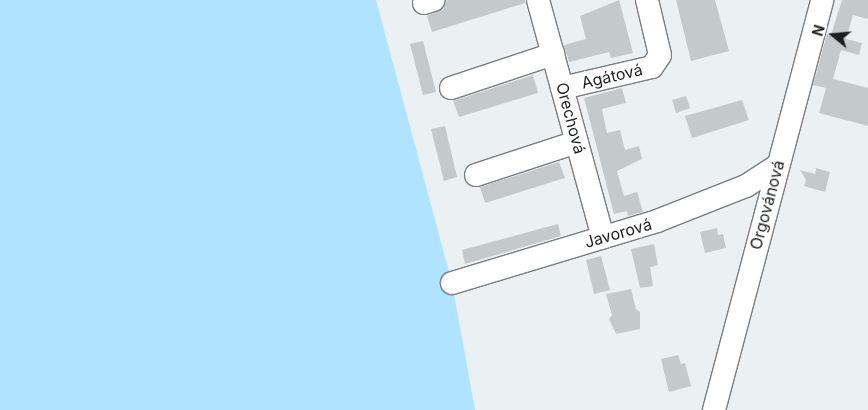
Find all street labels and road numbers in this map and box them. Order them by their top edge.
street label: Agátová [580,60,644,92]
street label: Orechová [552,80,590,156]
street label: Orgovánová [746,158,788,252]
street label: Javorová [582,214,654,252]

